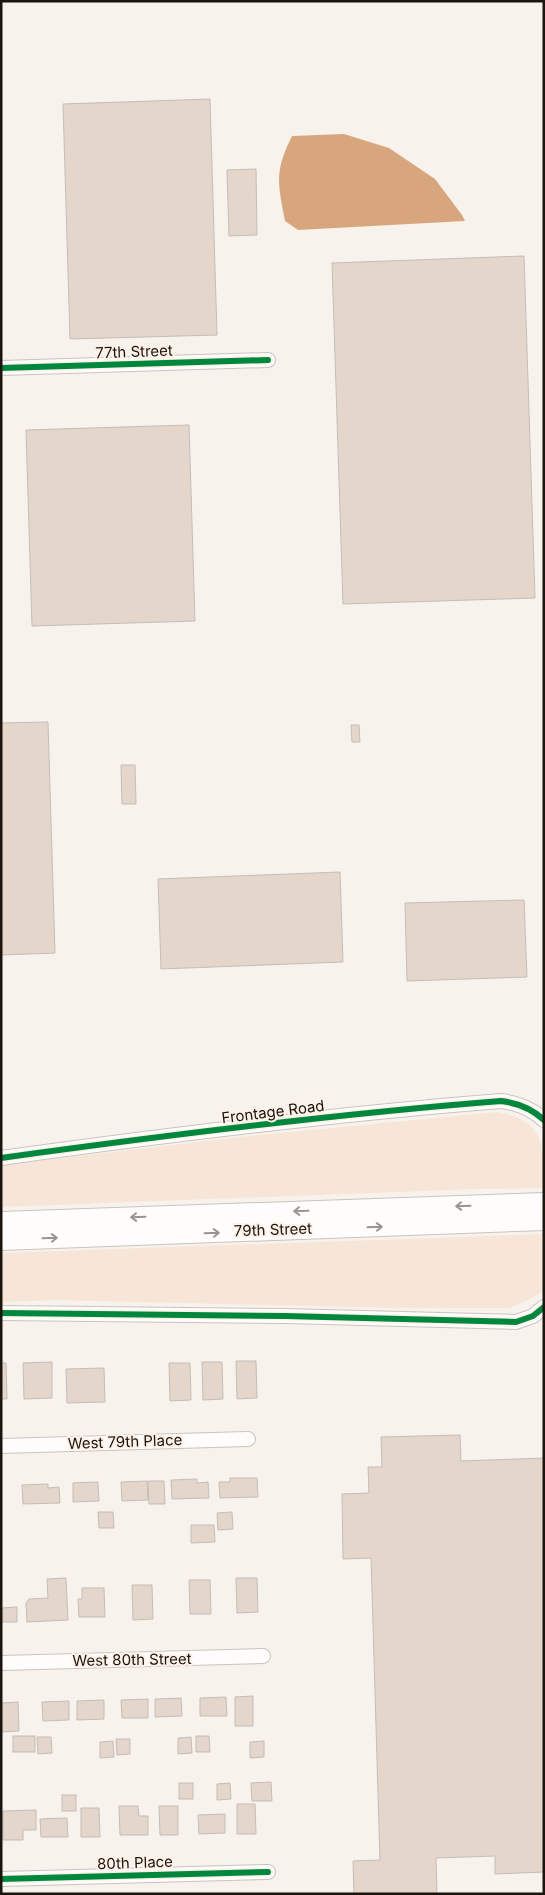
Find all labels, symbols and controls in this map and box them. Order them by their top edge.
street label: 77th Street [95,341,173,362]
street label: Frontage Road [220,1096,325,1127]
one-way arrow [455,1201,471,1210]
one-way arrow [293,1207,309,1216]
one-way arrow [131,1212,147,1222]
street label: 79th Street [234,1219,312,1240]
one-way arrow [366,1222,382,1231]
one-way arrow [204,1228,220,1237]
one-way arrow [42,1234,58,1243]
street label: West 79th Place [67,1430,183,1453]
street label: West 80th Street [72,1649,192,1670]
street label: 80th Place [97,1852,173,1873]

